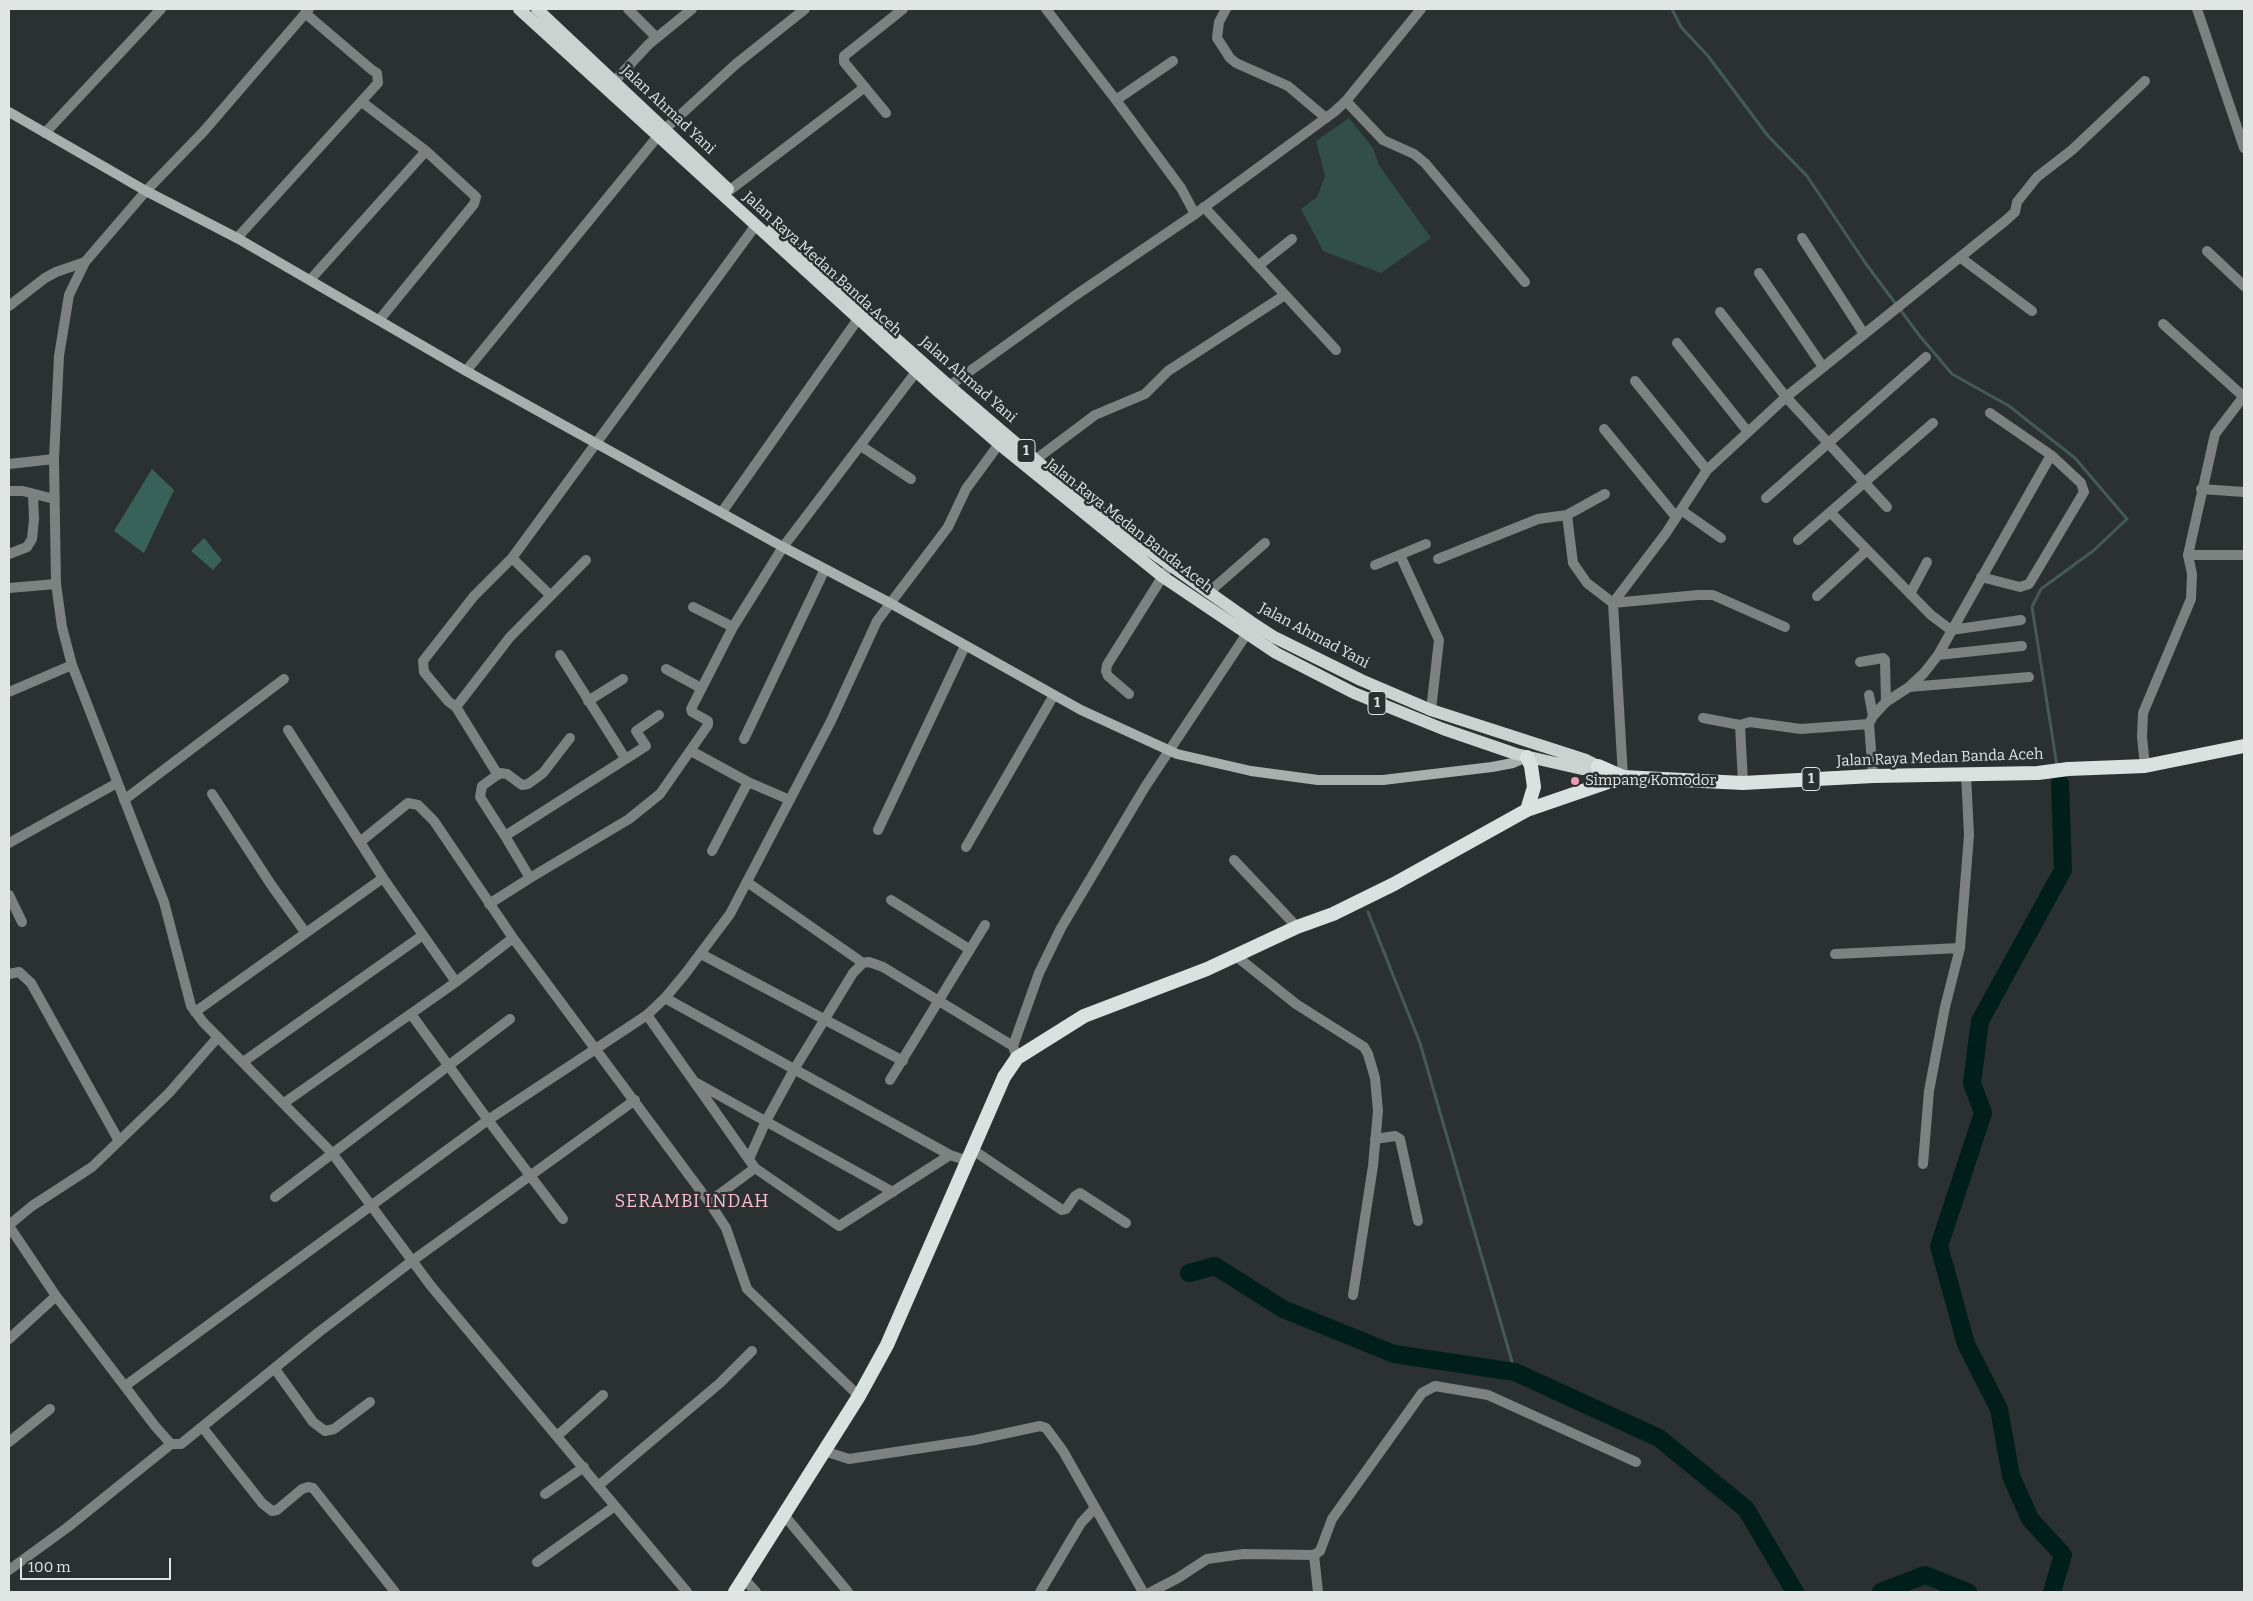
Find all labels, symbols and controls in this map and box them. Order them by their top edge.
street label: Jalan Ahmad Yani [617,62,719,158]
street label: Jalan Raya Medan Banda Aceh [739,188,905,340]
street label: Jalan Ahmad Yani [916,333,1020,427]
road number: 1 [1017,440,1035,462]
street label: Jalan Raya Medan Banda Aceh [1042,455,1216,597]
street label: Jalan Ahmad Yani [1256,599,1372,673]
road number: 1 [1368,691,1386,714]
street label: Jalan Raya Medan Banda Aceh [1836,745,2044,771]
road number: 1 [1802,768,1820,791]
place label: Simpang Komodor [1585,772,1716,790]
marker: Simpang Komodor [1569,775,1581,787]
district label: SERAMBI INDAH [613,1191,771,1213]
scale bar [22,1548,174,1580]
text: 100 m [28,1558,71,1576]

